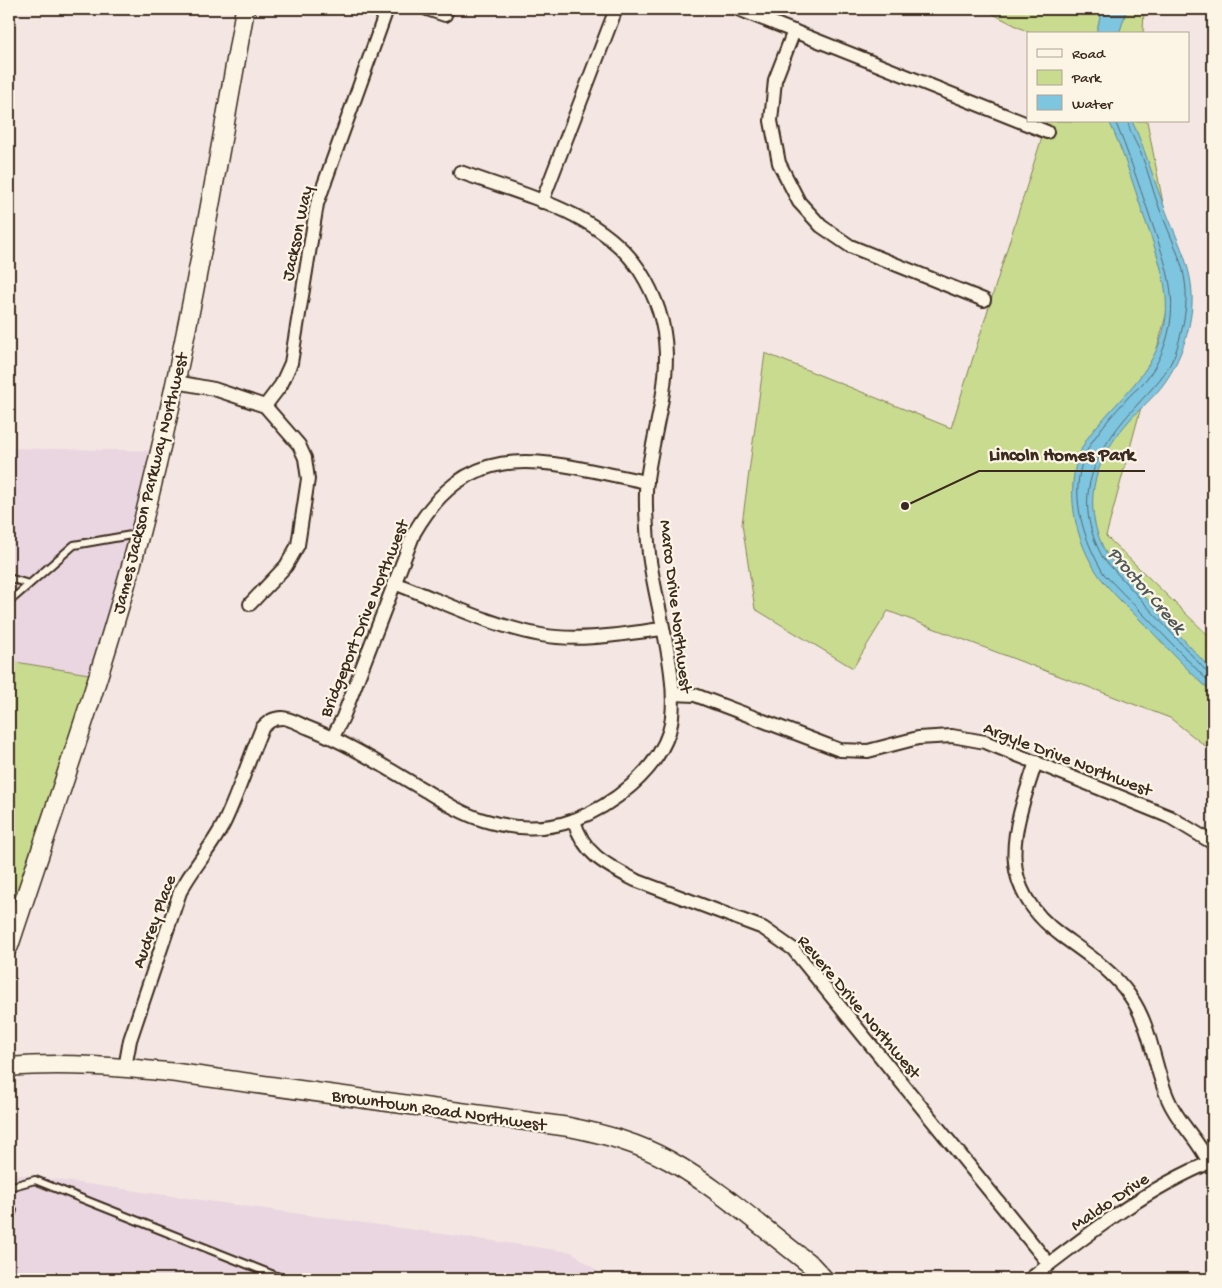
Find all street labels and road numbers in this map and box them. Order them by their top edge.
street label: Jackson Way [278,184,319,283]
street label: James Jackson Parkway Northwest [109,349,194,616]
street label: Bridgeport Drive Northwest [316,516,415,722]
street label: Marco Drive Northwest [654,519,696,695]
street label: Argyle Drive Northwest [980,718,1156,803]
street label: Audrey Place [129,872,182,971]
street label: Revere Drive Northwest [792,932,925,1085]
street label: Browntown Road Northwest [329,1086,549,1137]
street label: Maldo Drive [1067,1169,1154,1237]

